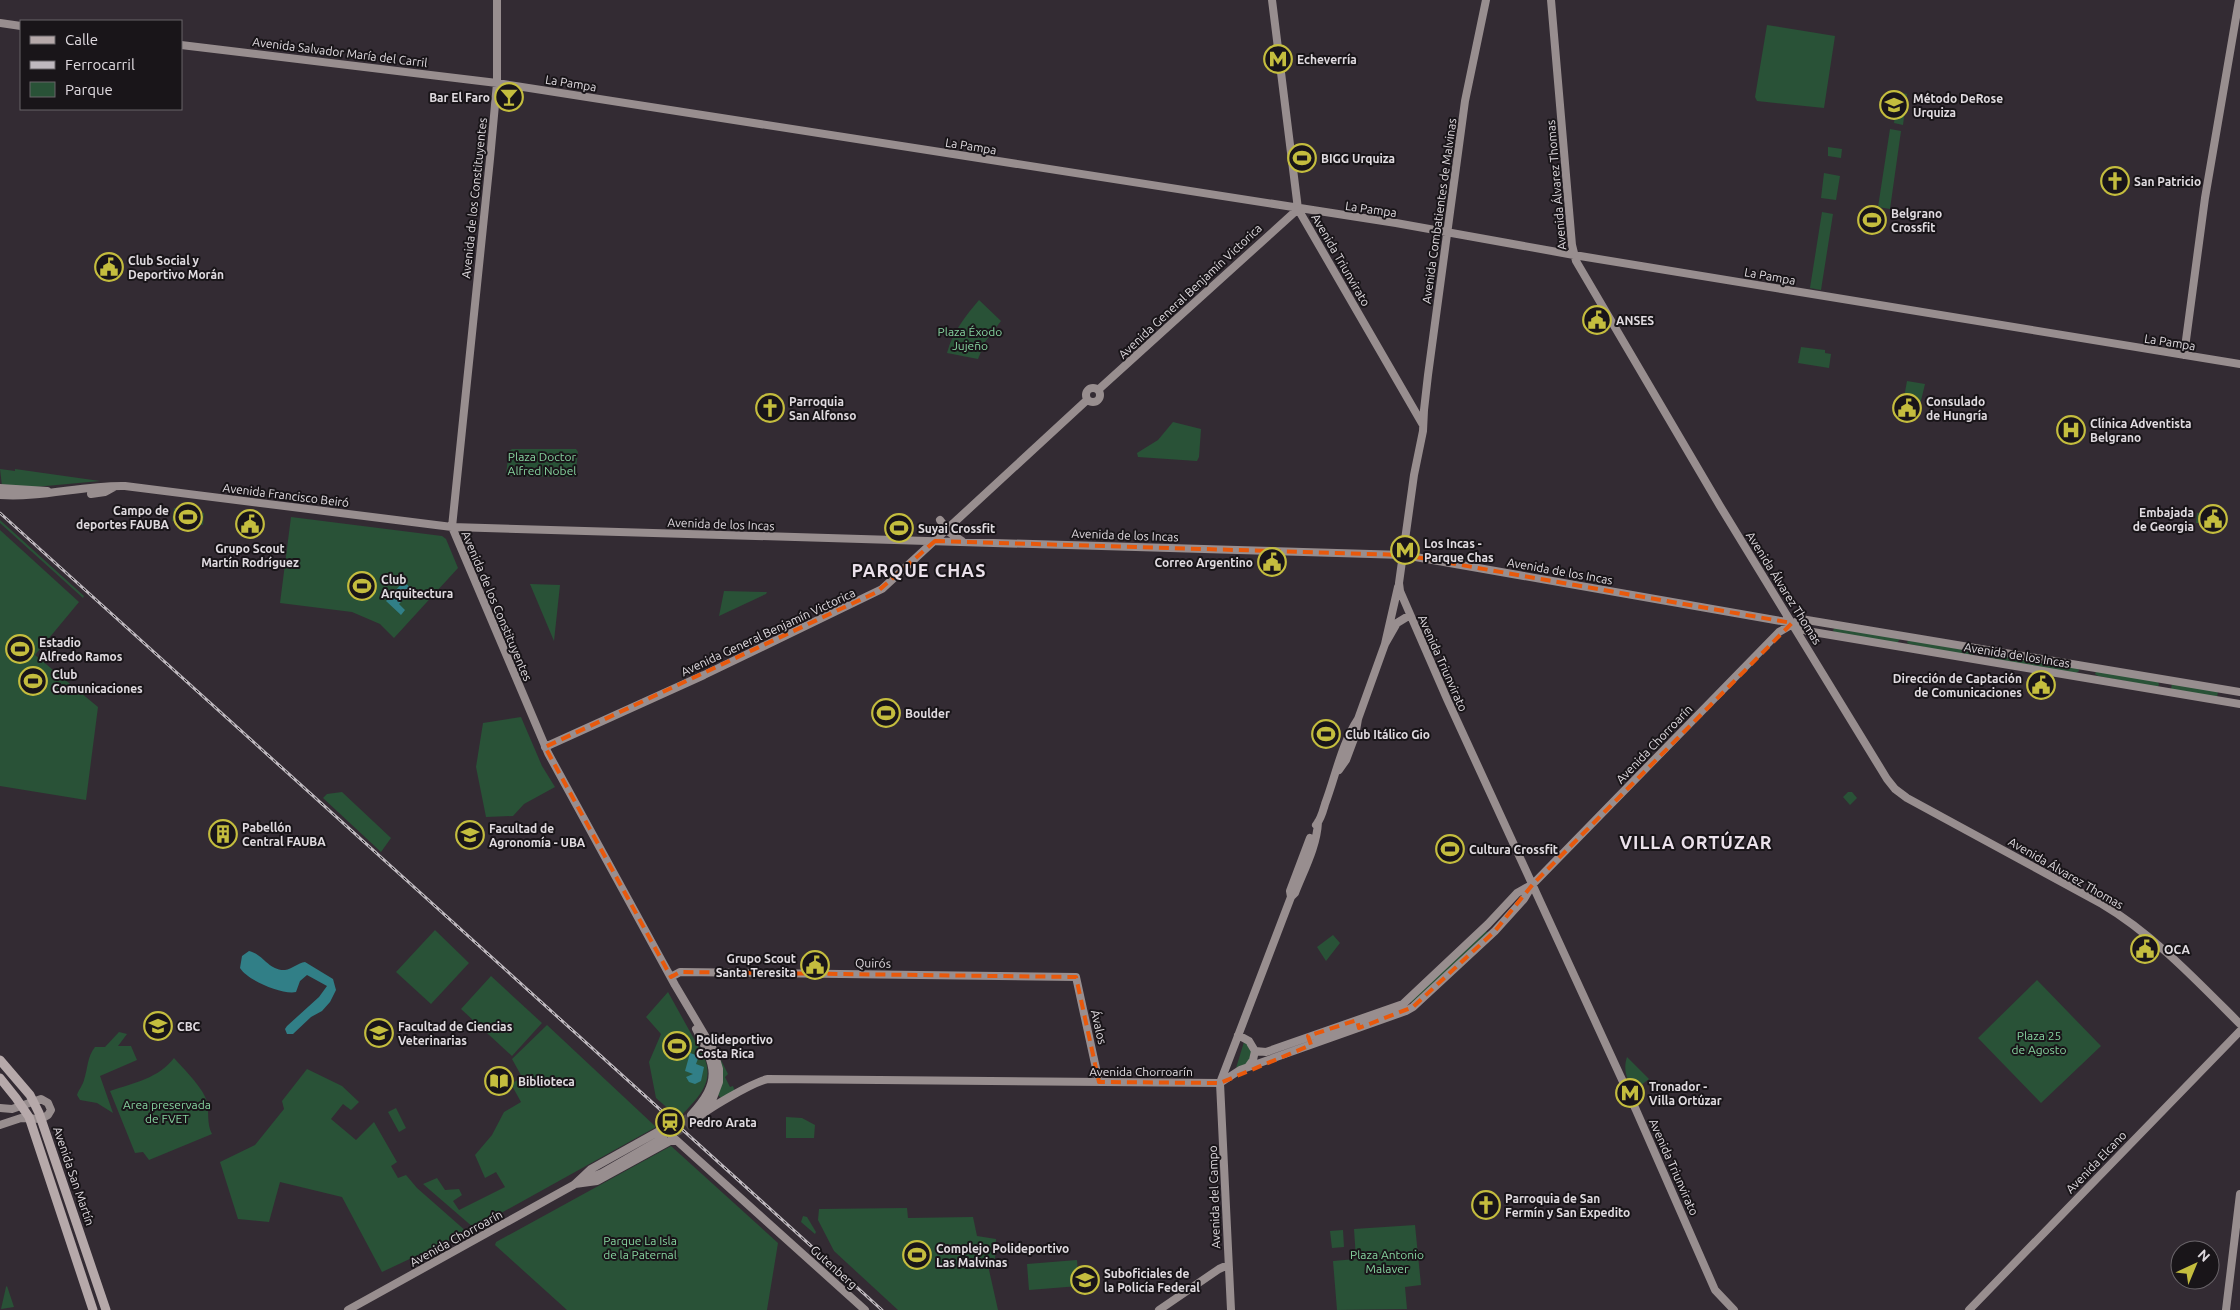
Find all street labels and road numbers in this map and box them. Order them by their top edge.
street label: Avenida Salvador María del Carril [252,35,428,69]
street label: La Pampa [544,73,598,93]
street label: Avenida de los Constituyentes [459,117,489,279]
street label: Avenida Combatientes de Malvinas [1420,117,1458,305]
street label: Avenida Álvarez Thomas [1544,119,1568,251]
street label: La Pampa [944,136,998,156]
street label: La Pampa [1344,199,1398,219]
street label: Avenida Triunvirato [1309,212,1373,308]
street label: Avenida General Benjamín Victorica [1116,221,1264,361]
street label: La Pampa [1743,265,1797,287]
street label: La Pampa [2143,332,2197,352]
street label: Avenida Francisco Beiró [222,481,350,509]
street label: Avenida de los Incas [667,516,775,532]
street label: Avenida de los Incas [1071,527,1179,543]
street label: Avenida de los Constituyentes [459,529,535,683]
street label: Avenida Álvarez Thomas [1744,529,1824,647]
street label: Avenida de los Incas [1506,555,1614,587]
street label: Avenida General Benjamín Victorica [679,586,857,678]
street label: Avenida Triunvirato [1416,613,1470,713]
street label: Avenida de los Incas [1963,640,2071,670]
street label: Avenida Chorroarín [1613,702,1695,786]
street label: Avenida Álvarez Thomas [2006,835,2126,911]
street label: Quirós [855,956,891,970]
street label: Ávalos [1089,1008,1109,1046]
street label: Avenida Chorroarín [1089,1065,1193,1078]
street label: Avenida Triunvirato [1647,1117,1701,1217]
street label: Avenida San Martín [51,1125,97,1227]
street label: Avenida Elcano [2063,1128,2129,1196]
street label: Avenida del Campo [1206,1145,1222,1249]
street label: Avenida Chorroarín [408,1207,504,1269]
street label: Gutenberg [808,1243,860,1291]

